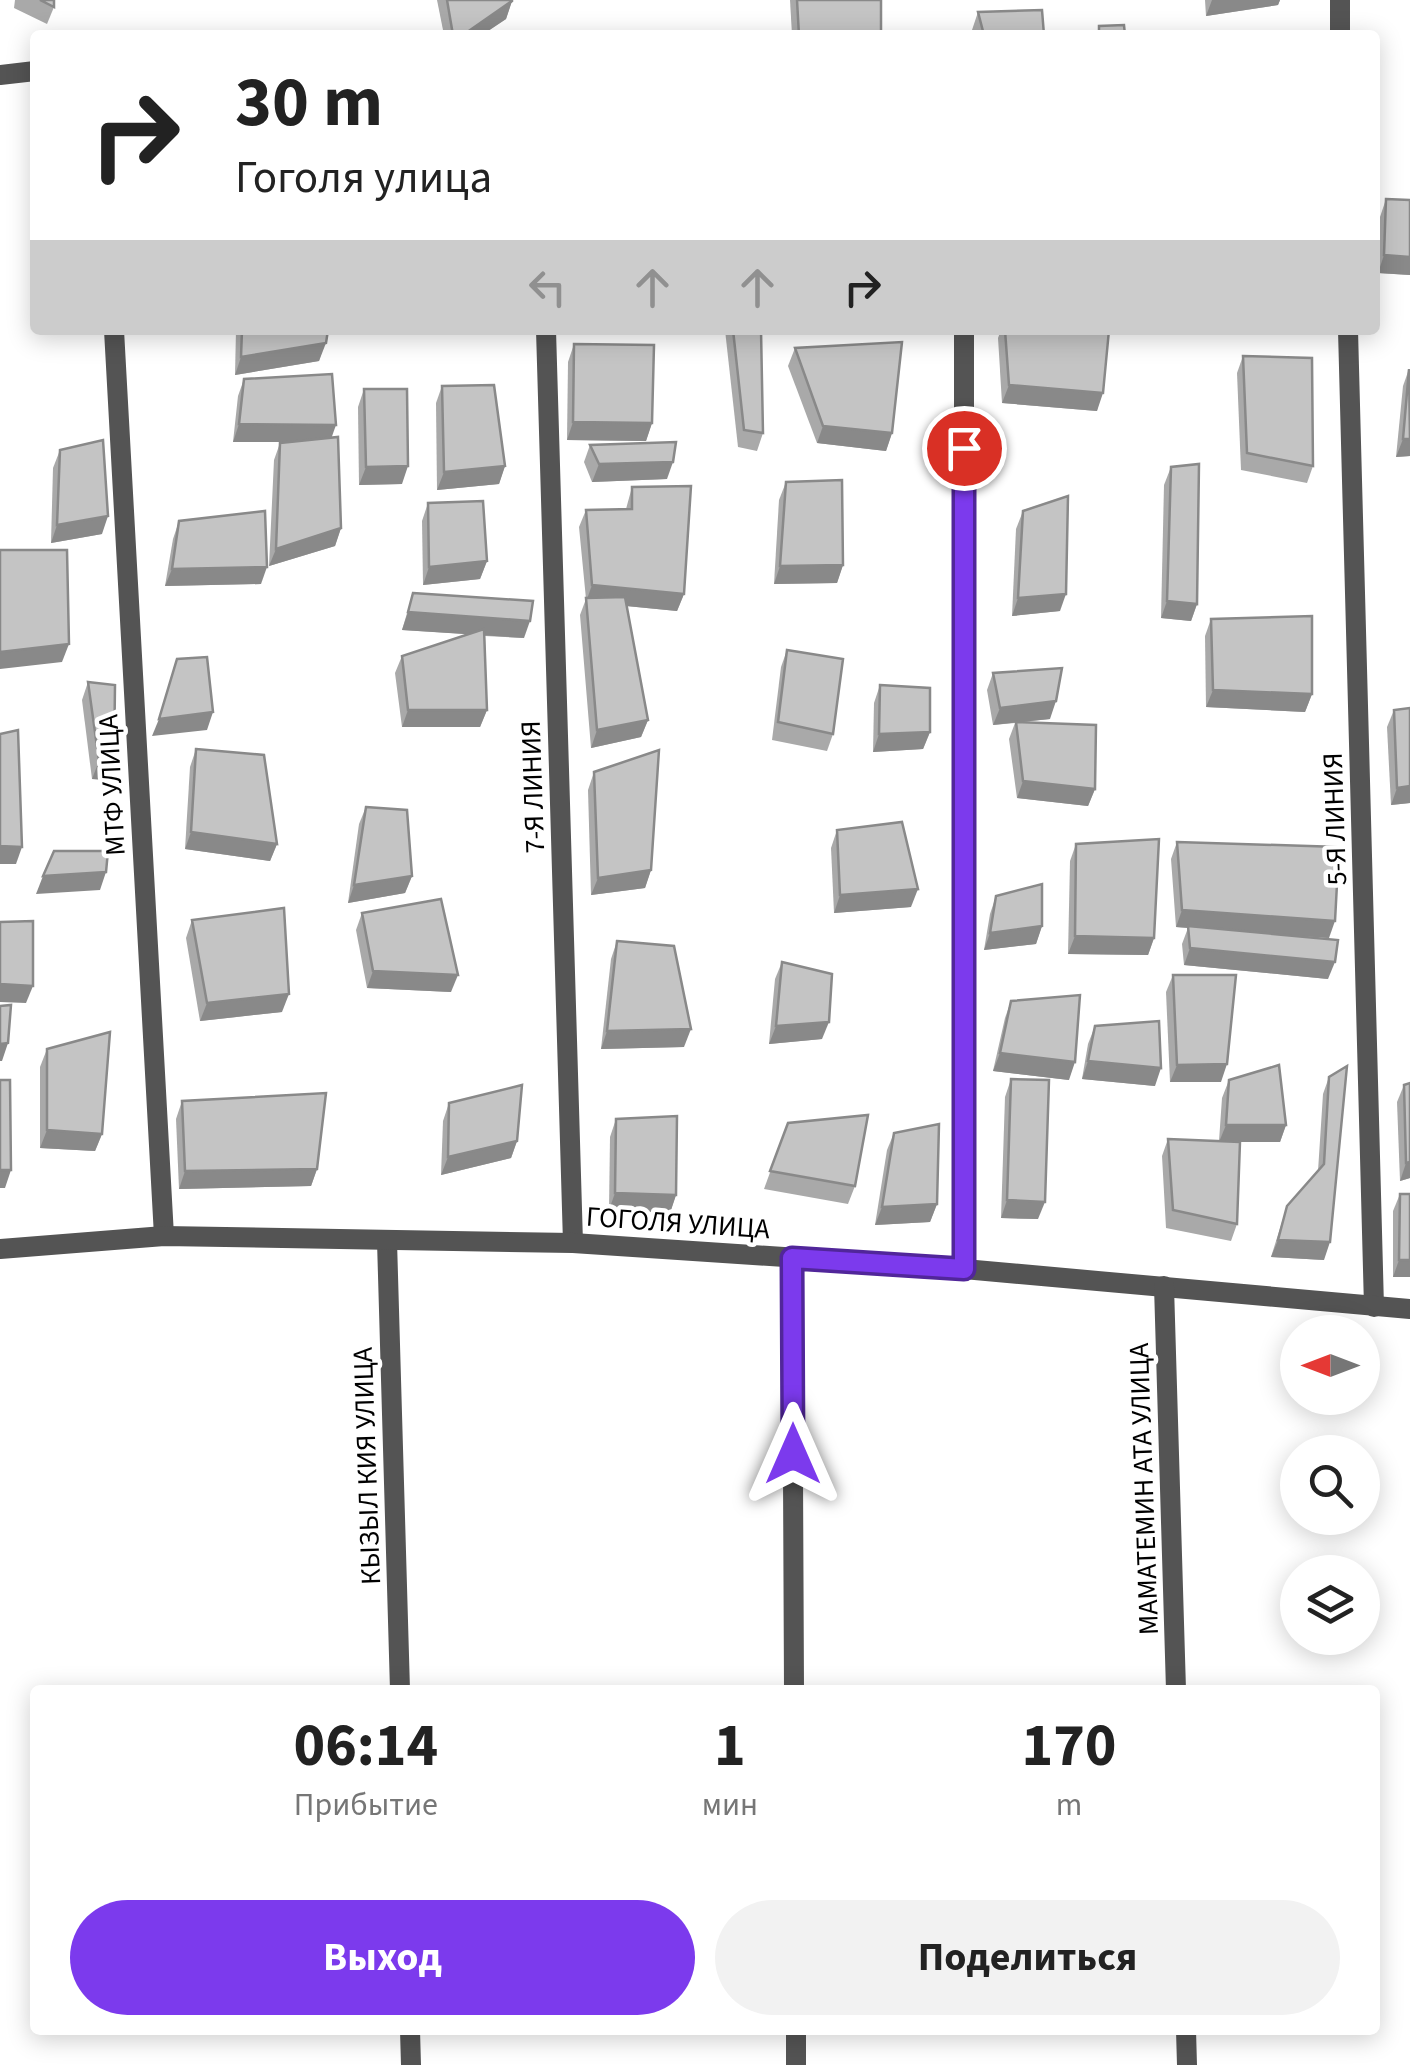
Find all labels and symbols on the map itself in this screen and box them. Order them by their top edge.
pin [922,406,1007,491]
street label: МТФ УЛИЦА [88,712,136,857]
street label: 7-Я ЛИНИЯ [511,720,555,854]
street label: 5-Я ЛИНИЯ [1313,752,1357,886]
street label: ГОГОЛЯ УЛИЦА [585,1197,772,1249]
north arrow [1280,1315,1380,1415]
street label: МАМАТЕМИН АТА УЛИЦА [1119,1341,1169,1636]
street label: КЫЗЫЛ КИЯ УЛИЦА [343,1346,391,1586]
position arrow [741,1402,845,1506]

